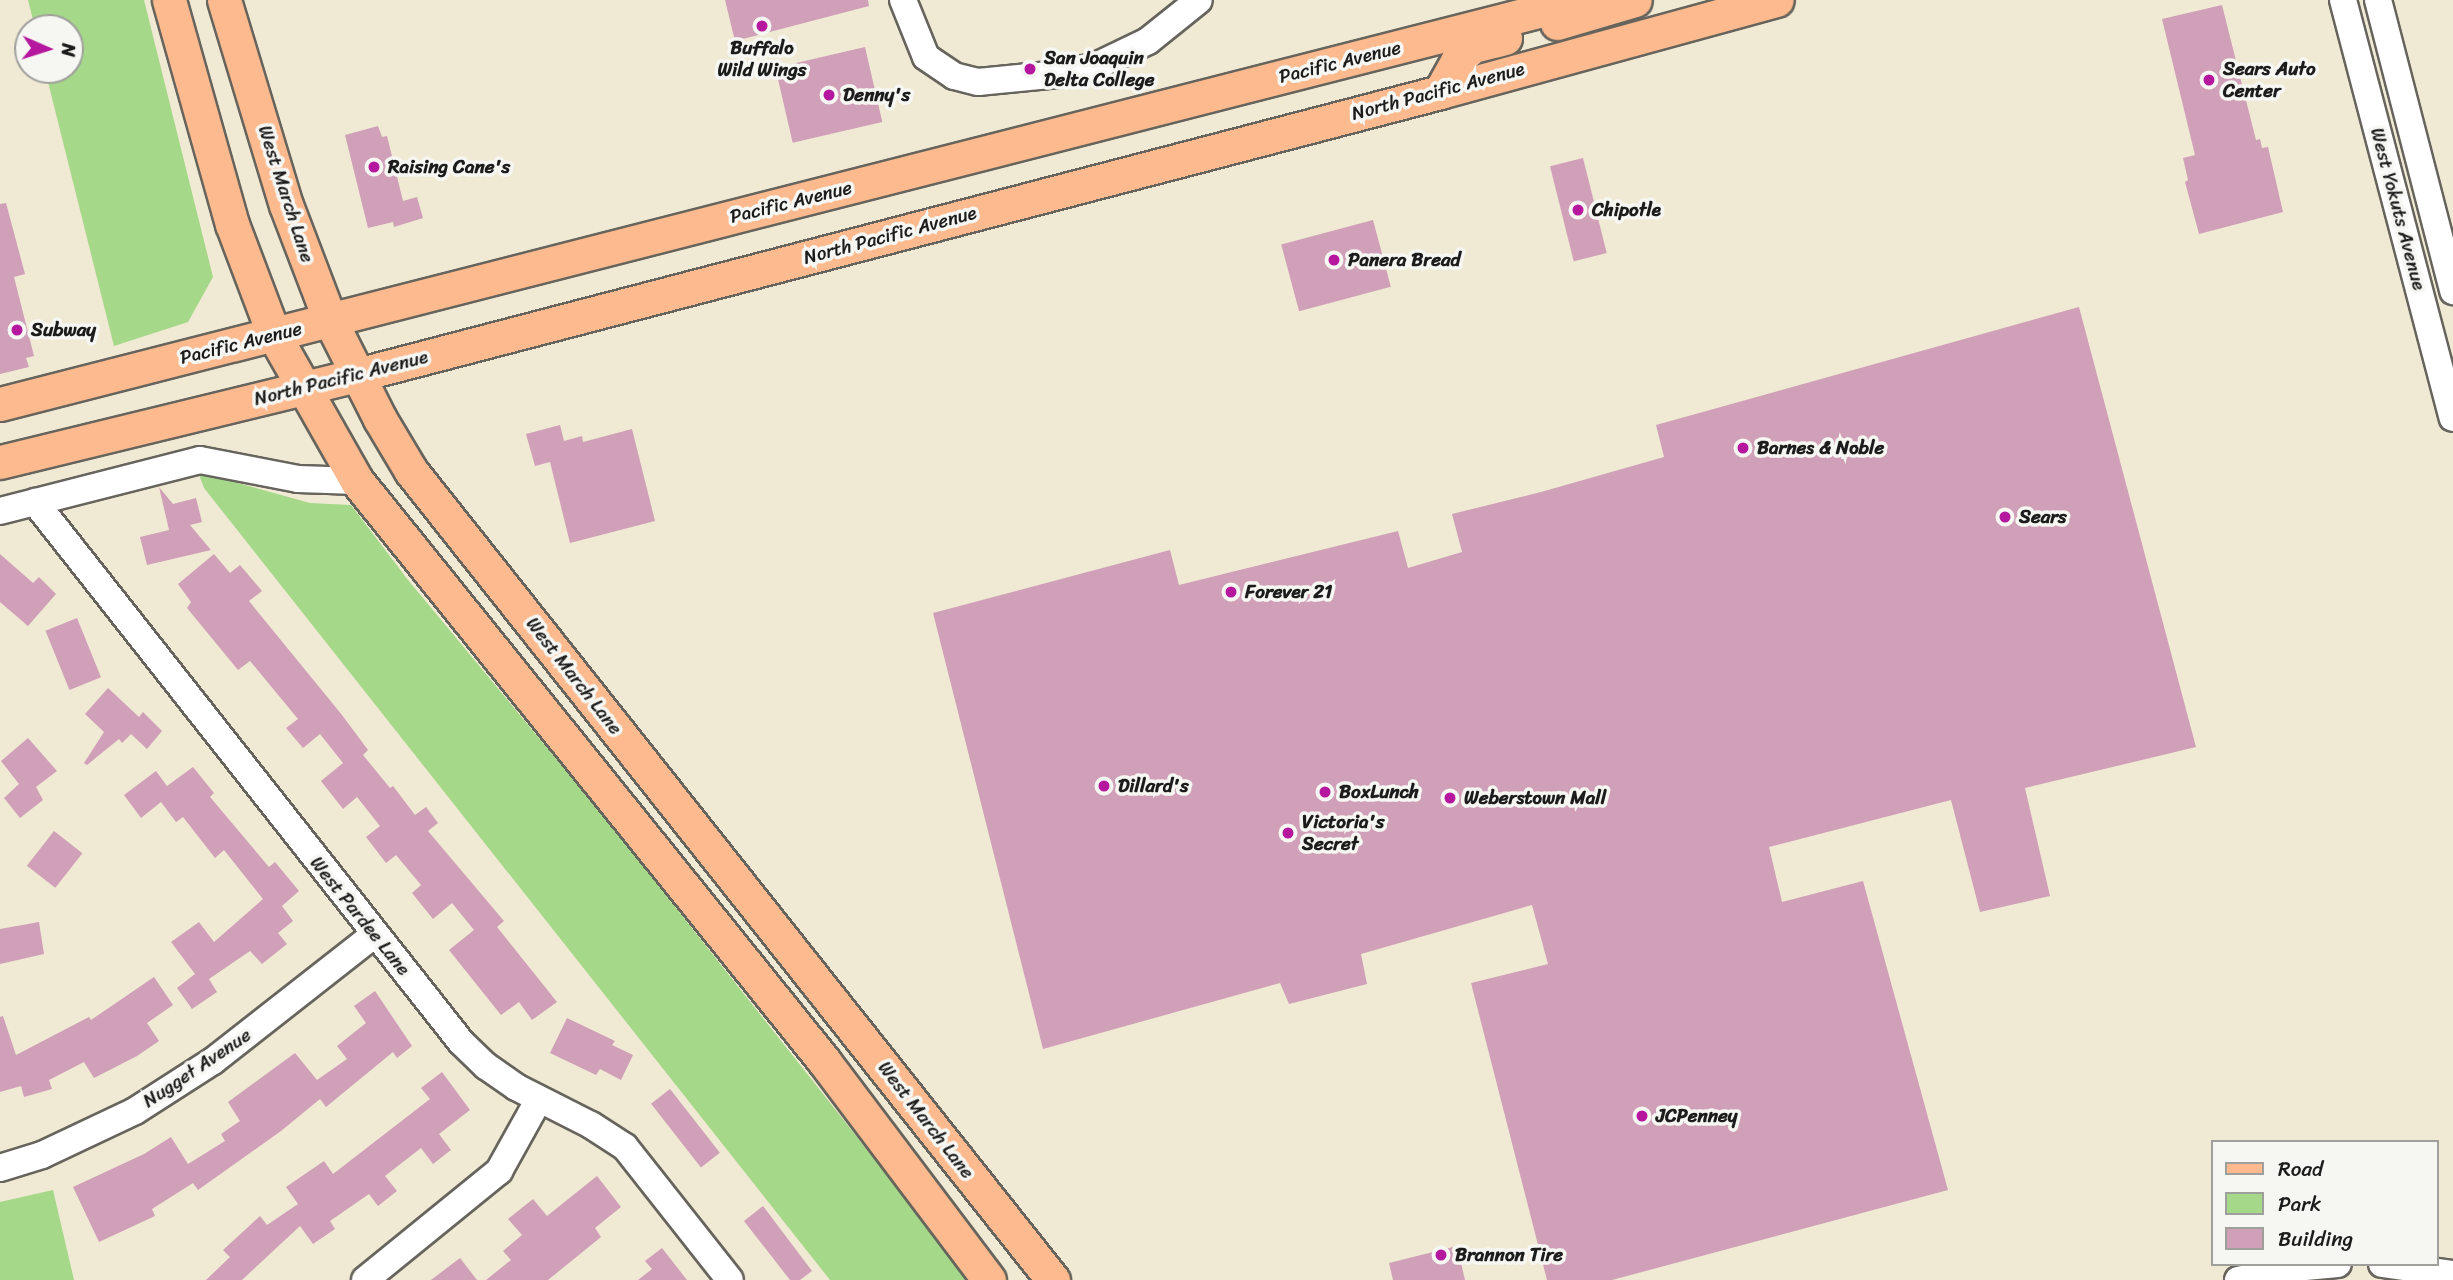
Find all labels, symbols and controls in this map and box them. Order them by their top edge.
north arrow [14,14,84,84]
marker: Buffalo Wild Wings [754,18,770,34]
street label: Pacific Avenue [1277,36,1403,88]
place label: Buffalo Wild Wings [718,37,806,81]
text: N [52,43,85,57]
place label: San Joaquin Delta College [1044,47,1154,91]
street label: North Pacific Avenue [1349,57,1527,125]
place label: Sears Auto Center [2223,58,2316,102]
marker: San Joaquin Delta College [1022,61,1038,77]
marker: Sears Auto Center [2201,72,2217,88]
place label: Denny's [843,84,910,106]
marker: Denny's [821,87,837,103]
street label: West March Lane [253,123,319,265]
street label: West Yokuts Avenue [2365,126,2431,292]
place label: Raising Cane's [388,156,510,178]
marker: Raising Cane's [366,159,382,175]
street label: Pacific Avenue [728,176,854,228]
place label: Chipotle [1592,199,1661,221]
street label: North Pacific Avenue [801,201,979,269]
marker: Chipotle [1570,202,1586,218]
place label: Panera Bread [1348,249,1460,271]
marker: Panera Bread [1326,252,1342,268]
street label: Pacific Avenue [178,317,304,369]
place label: Subway [31,319,96,341]
marker: Subway [9,322,25,338]
street label: North Pacific Avenue [252,345,430,411]
place label: Barnes & Noble [1757,437,1884,459]
marker: Barnes & Noble [1735,440,1751,456]
place label: Sears [2019,506,2067,528]
marker: Sears [1997,509,2013,525]
place label: Forever 21 [1245,581,1332,603]
marker: Forever 21 [1223,584,1239,600]
street label: West March Lane [521,613,627,739]
place label: Dillard's [1118,775,1189,797]
marker: Dillard's [1096,778,1112,794]
place label: BoxLunch [1339,781,1419,803]
marker: BoxLunch [1317,784,1333,800]
place label: Weberstown Mall [1464,787,1606,809]
marker: Weberstown Mall [1442,790,1458,806]
place label: Victoria's Secret [1302,811,1384,855]
marker: Victoria's Secret [1280,825,1296,841]
street label: West Pardee Lane [305,852,415,980]
street label: Nugget Avenue [139,1023,255,1113]
street label: West March Lane [873,1057,979,1183]
place label: JCPenney [1656,1105,1737,1127]
marker: JCPenney [1634,1108,1650,1124]
legend [2212,1140,2439,1266]
text: Road [2278,1150,2323,1188]
text: Park [2278,1185,2321,1223]
text: Building [2278,1220,2353,1258]
place label: Brannon Tire [1455,1244,1563,1266]
marker: Brannon Tire [1433,1247,1449,1263]

